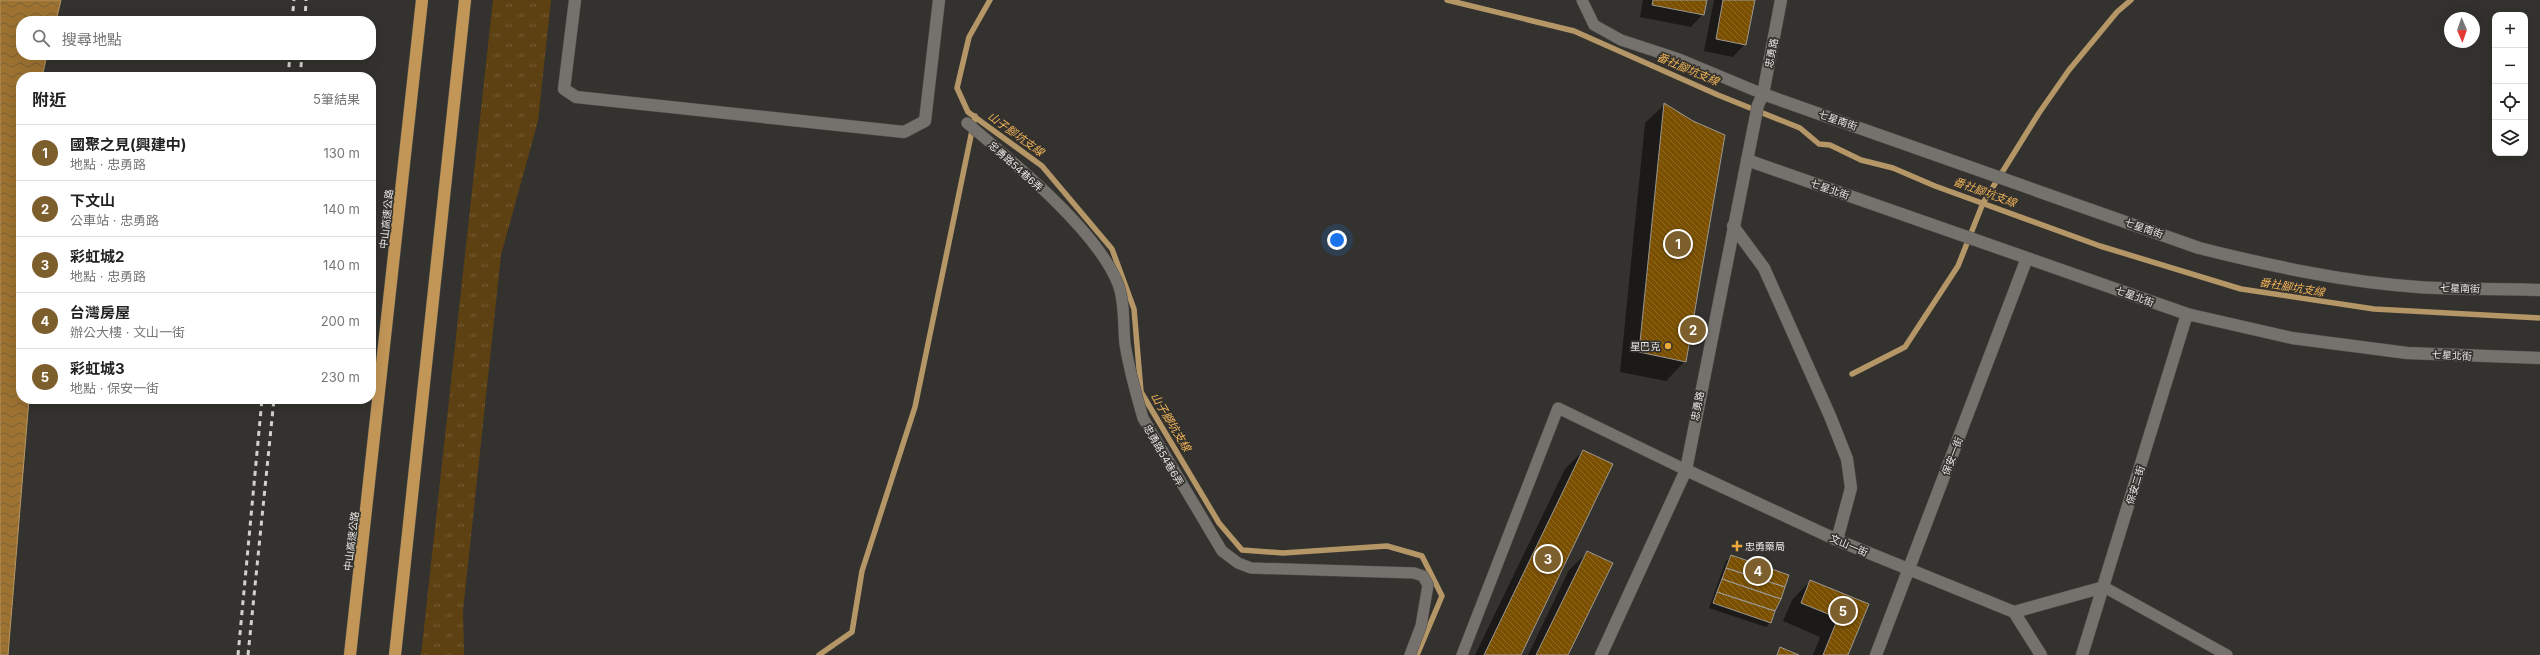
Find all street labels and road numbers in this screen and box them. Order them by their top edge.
street label: 忠勇路 [1762,37,1780,69]
street label: 七星南街 [1817,108,1859,132]
street label: 忠勇路54巷6弄 [986,139,1046,193]
street label: 七星北街 [1809,177,1851,201]
street label: 中山高速公路 [377,189,395,249]
street label: 七星南街 [2123,216,2165,240]
street label: 七星南街 [2440,282,2480,294]
street label: 七星北街 [2114,284,2156,308]
street label: 七星北街 [2432,348,2472,362]
street label: 忠勇路 [1688,390,1706,422]
street label: 忠勇路54巷6弄 [1142,422,1186,488]
street label: 保安一街 [1939,435,1965,477]
street label: 保安二街 [2123,464,2147,506]
street label: 中山高速公路 [341,510,361,572]
street label: 文山一街 [1828,532,1870,558]

